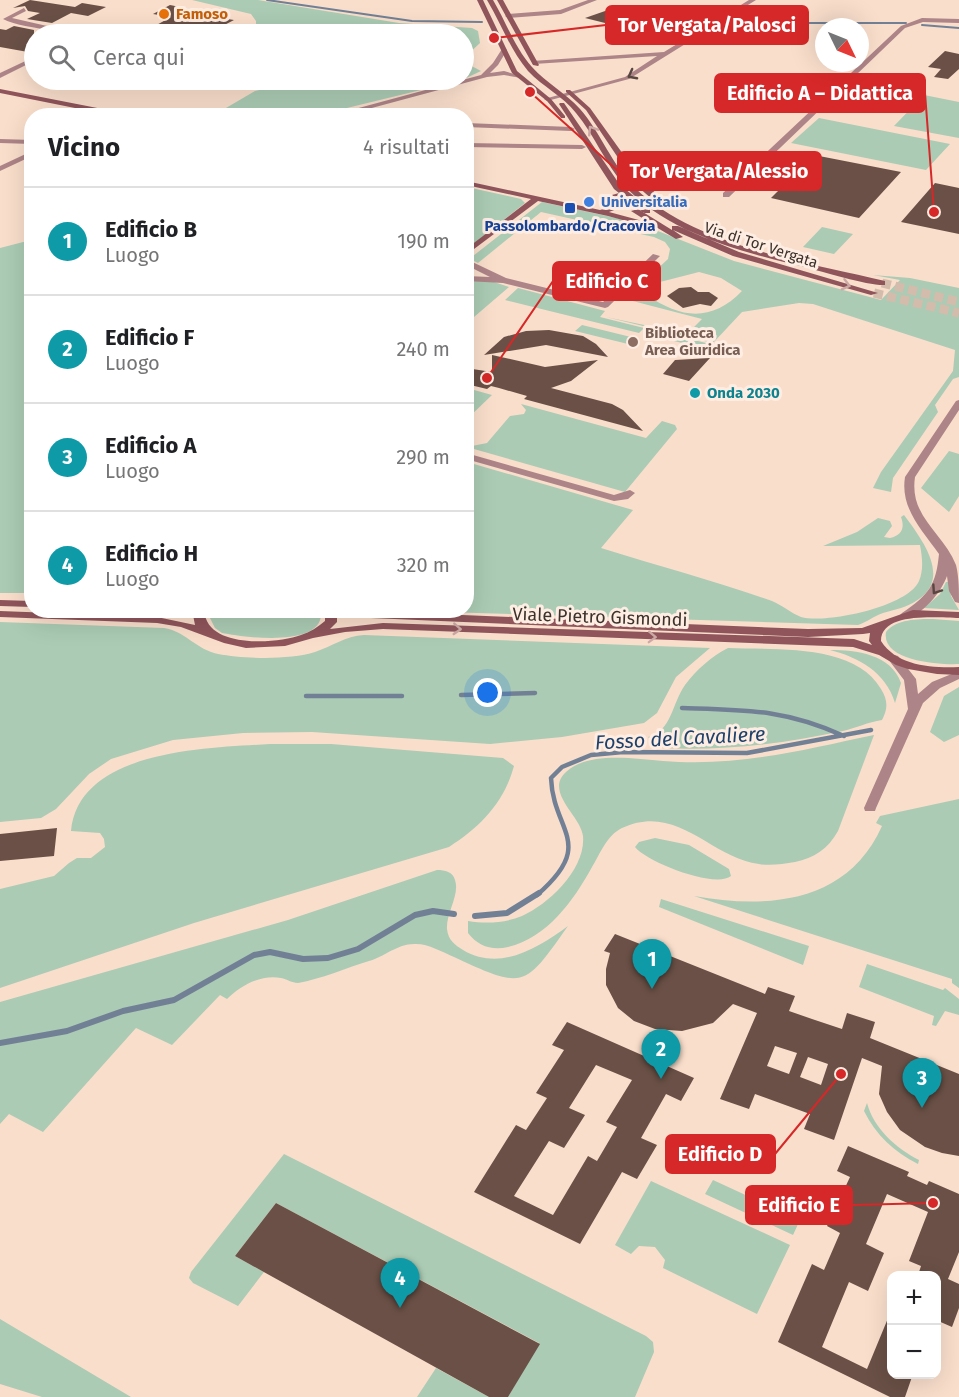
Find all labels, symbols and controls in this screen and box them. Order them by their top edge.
place label: Famoso [176,5,228,23]
callout: Tor Vergata/Palosci [606,6,808,44]
marker: Famoso [157,7,171,21]
text: Tor Vergata/Palosci [618,13,796,37]
north arrow [815,18,869,72]
search box [24,24,474,90]
icon: search [45,41,78,74]
text: Cerca qui [93,44,185,71]
one-way arrow [627,68,638,79]
callout: Edificio A – Didattica [715,74,925,112]
text: Edificio A – Didattica [727,81,913,105]
one-way arrow [588,126,599,137]
text: Vicino [48,132,120,163]
text: 4 risultati [363,135,450,159]
callout: Tor Vergata/Alessio [618,152,821,190]
text: Tor Vergata/Alessio [630,159,809,183]
place label: Universitalia [601,193,687,211]
marker: Universitalia [582,195,596,209]
marker: Passolombardo/Cracovia [563,201,577,215]
text: Edificio B [105,216,197,243]
place label: Passolombardo/Cracovia [485,217,655,235]
street label: Via di Tor Vergata [702,218,820,272]
text: 1 [63,229,72,253]
text: 190 m [397,229,450,253]
text: Luogo [105,243,160,267]
callout: Edificio C [553,262,660,300]
text: Edificio C [566,269,649,293]
one-way arrow [841,278,851,291]
text: Edificio F [105,324,194,351]
place label: Biblioteca Area Giuridica [644,324,741,359]
marker: Biblioteca Area Giuridica [626,335,640,349]
text: 2 [62,337,73,361]
text: 240 m [396,337,450,361]
text: Luogo [105,351,160,375]
place label: Onda 2030 [707,384,780,402]
marker: Onda 2030 [688,386,702,400]
text: Edificio A [105,432,197,459]
text: 3 [62,445,73,469]
text: 290 m [396,445,450,469]
text: Luogo [105,459,160,483]
text: Edificio H [105,540,198,567]
text: 4 [62,553,73,577]
text: 320 m [397,553,450,577]
text: Luogo [105,567,160,591]
one-way arrow [931,584,943,594]
street label: Viale Pietro Gismondi [512,603,688,631]
one-way arrow [452,623,461,636]
one-way arrow [647,631,656,644]
your location [473,678,502,707]
water label: Fosso del Cavaliere [594,722,766,754]
pin: 1 [632,940,672,989]
pin: 2 [642,1030,680,1079]
pin: 3 [902,1058,942,1108]
callout: Edificio D [666,1135,775,1173]
text: Edificio D [678,1142,762,1166]
callout: Edificio E [746,1186,852,1224]
text: Edificio E [758,1193,840,1217]
pin: 4 [380,1258,420,1308]
map controls [887,1271,941,1379]
button: + [887,1271,941,1325]
button: − [887,1325,941,1379]

